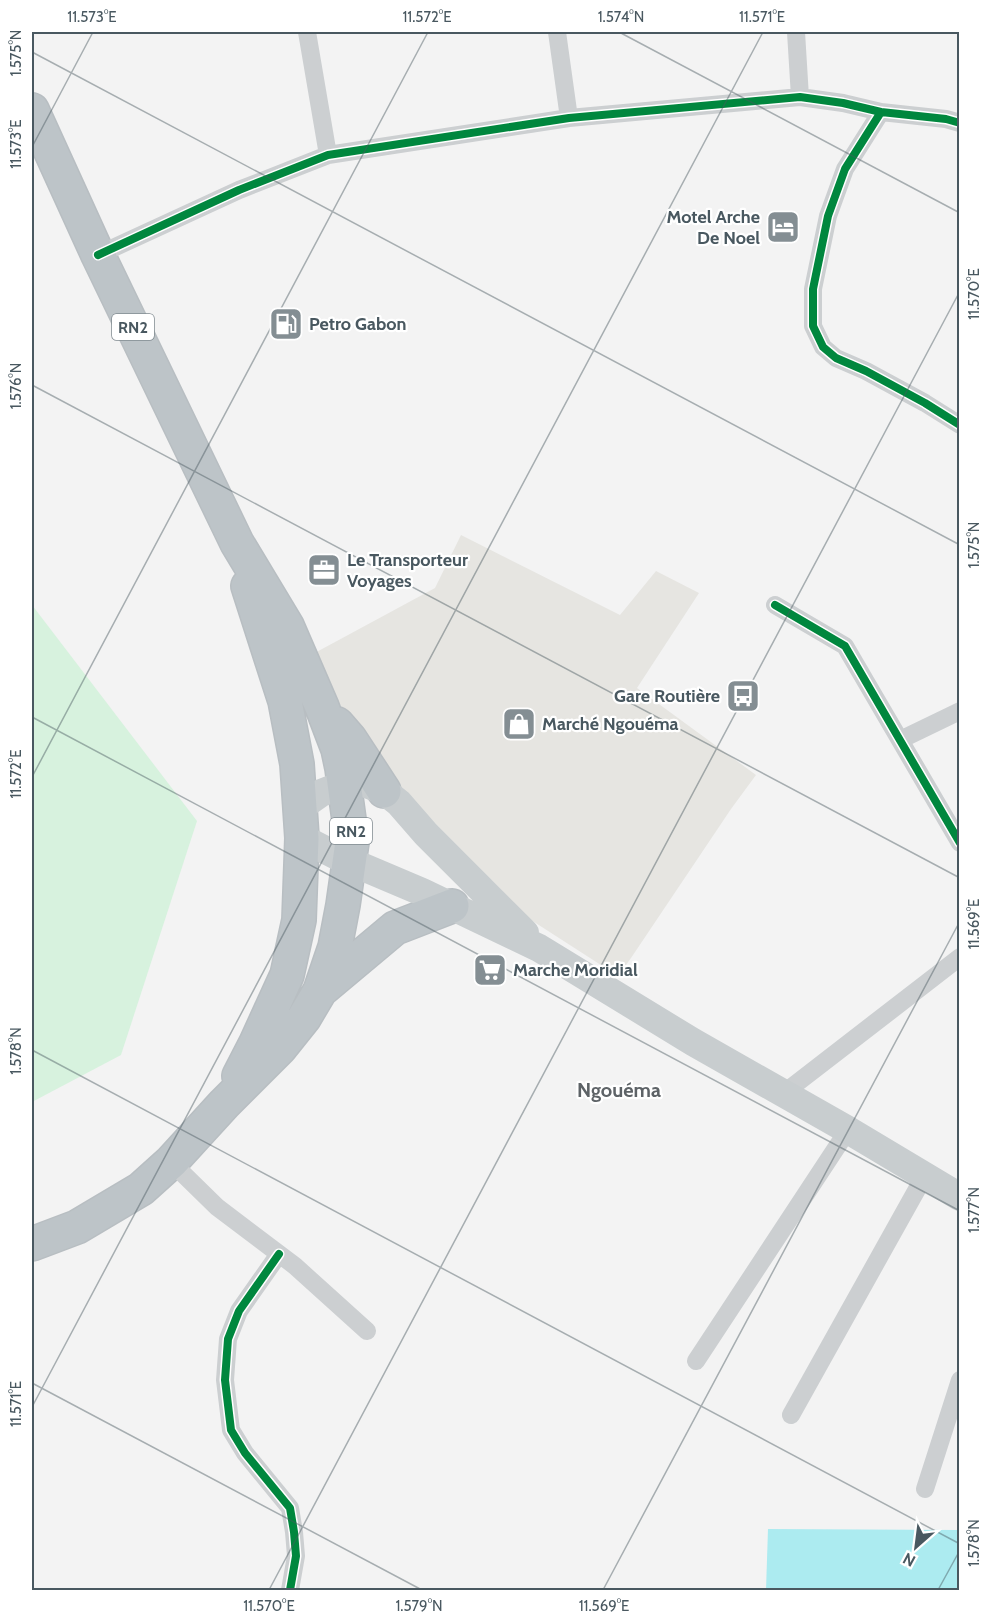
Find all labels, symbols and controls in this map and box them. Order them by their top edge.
text: 11.573°E [67,8,117,26]
text: 11.572°E [402,8,452,26]
text: 1.574°N [598,8,644,26]
text: 11.571°E [739,8,785,26]
text: 1.575°N [7,30,25,76]
text: 11.573°E [7,119,25,169]
place label: Motel Arche De Noel [666,206,760,249]
hotel icon: Motel Arche De Noel [765,209,801,245]
text: 11.570°E [965,268,983,320]
fuel station icon: Petro Gabon [268,306,304,342]
place label: Petro Gabon [309,313,406,335]
road number: RN2 [112,314,154,340]
text: 1.576°N [7,363,25,409]
text: 1.575°N [965,522,983,568]
place label: Le Transporteur Voyages [347,549,468,592]
office icon: Le Transporteur Voyages [306,552,342,588]
bus stop icon: Gare Routière [725,678,761,714]
place label: Gare Routière [614,685,720,707]
shop icon: Marché Ngouéma [501,706,537,742]
place label: Marché Ngouéma [542,713,679,735]
text: 11.572°E [7,749,25,799]
road number: RN2 [330,818,372,844]
text: 11.569°E [965,899,983,949]
supermarket icon: Marche Moridial [472,952,508,988]
place label: Marche Moridial [513,959,638,981]
text: 1.578°N [7,1027,25,1075]
district label: Ngouéma [577,1078,661,1102]
text: 1.577°N [965,1187,983,1233]
text: 11.571°E [7,1381,25,1427]
north arrow [886,1517,946,1577]
text: 1.578°N [965,1519,983,1567]
text: N [900,1549,919,1571]
text: 11.570°E [243,1597,295,1615]
text: 1.579°N [395,1597,443,1615]
text: 11.569°E [579,1597,629,1615]

